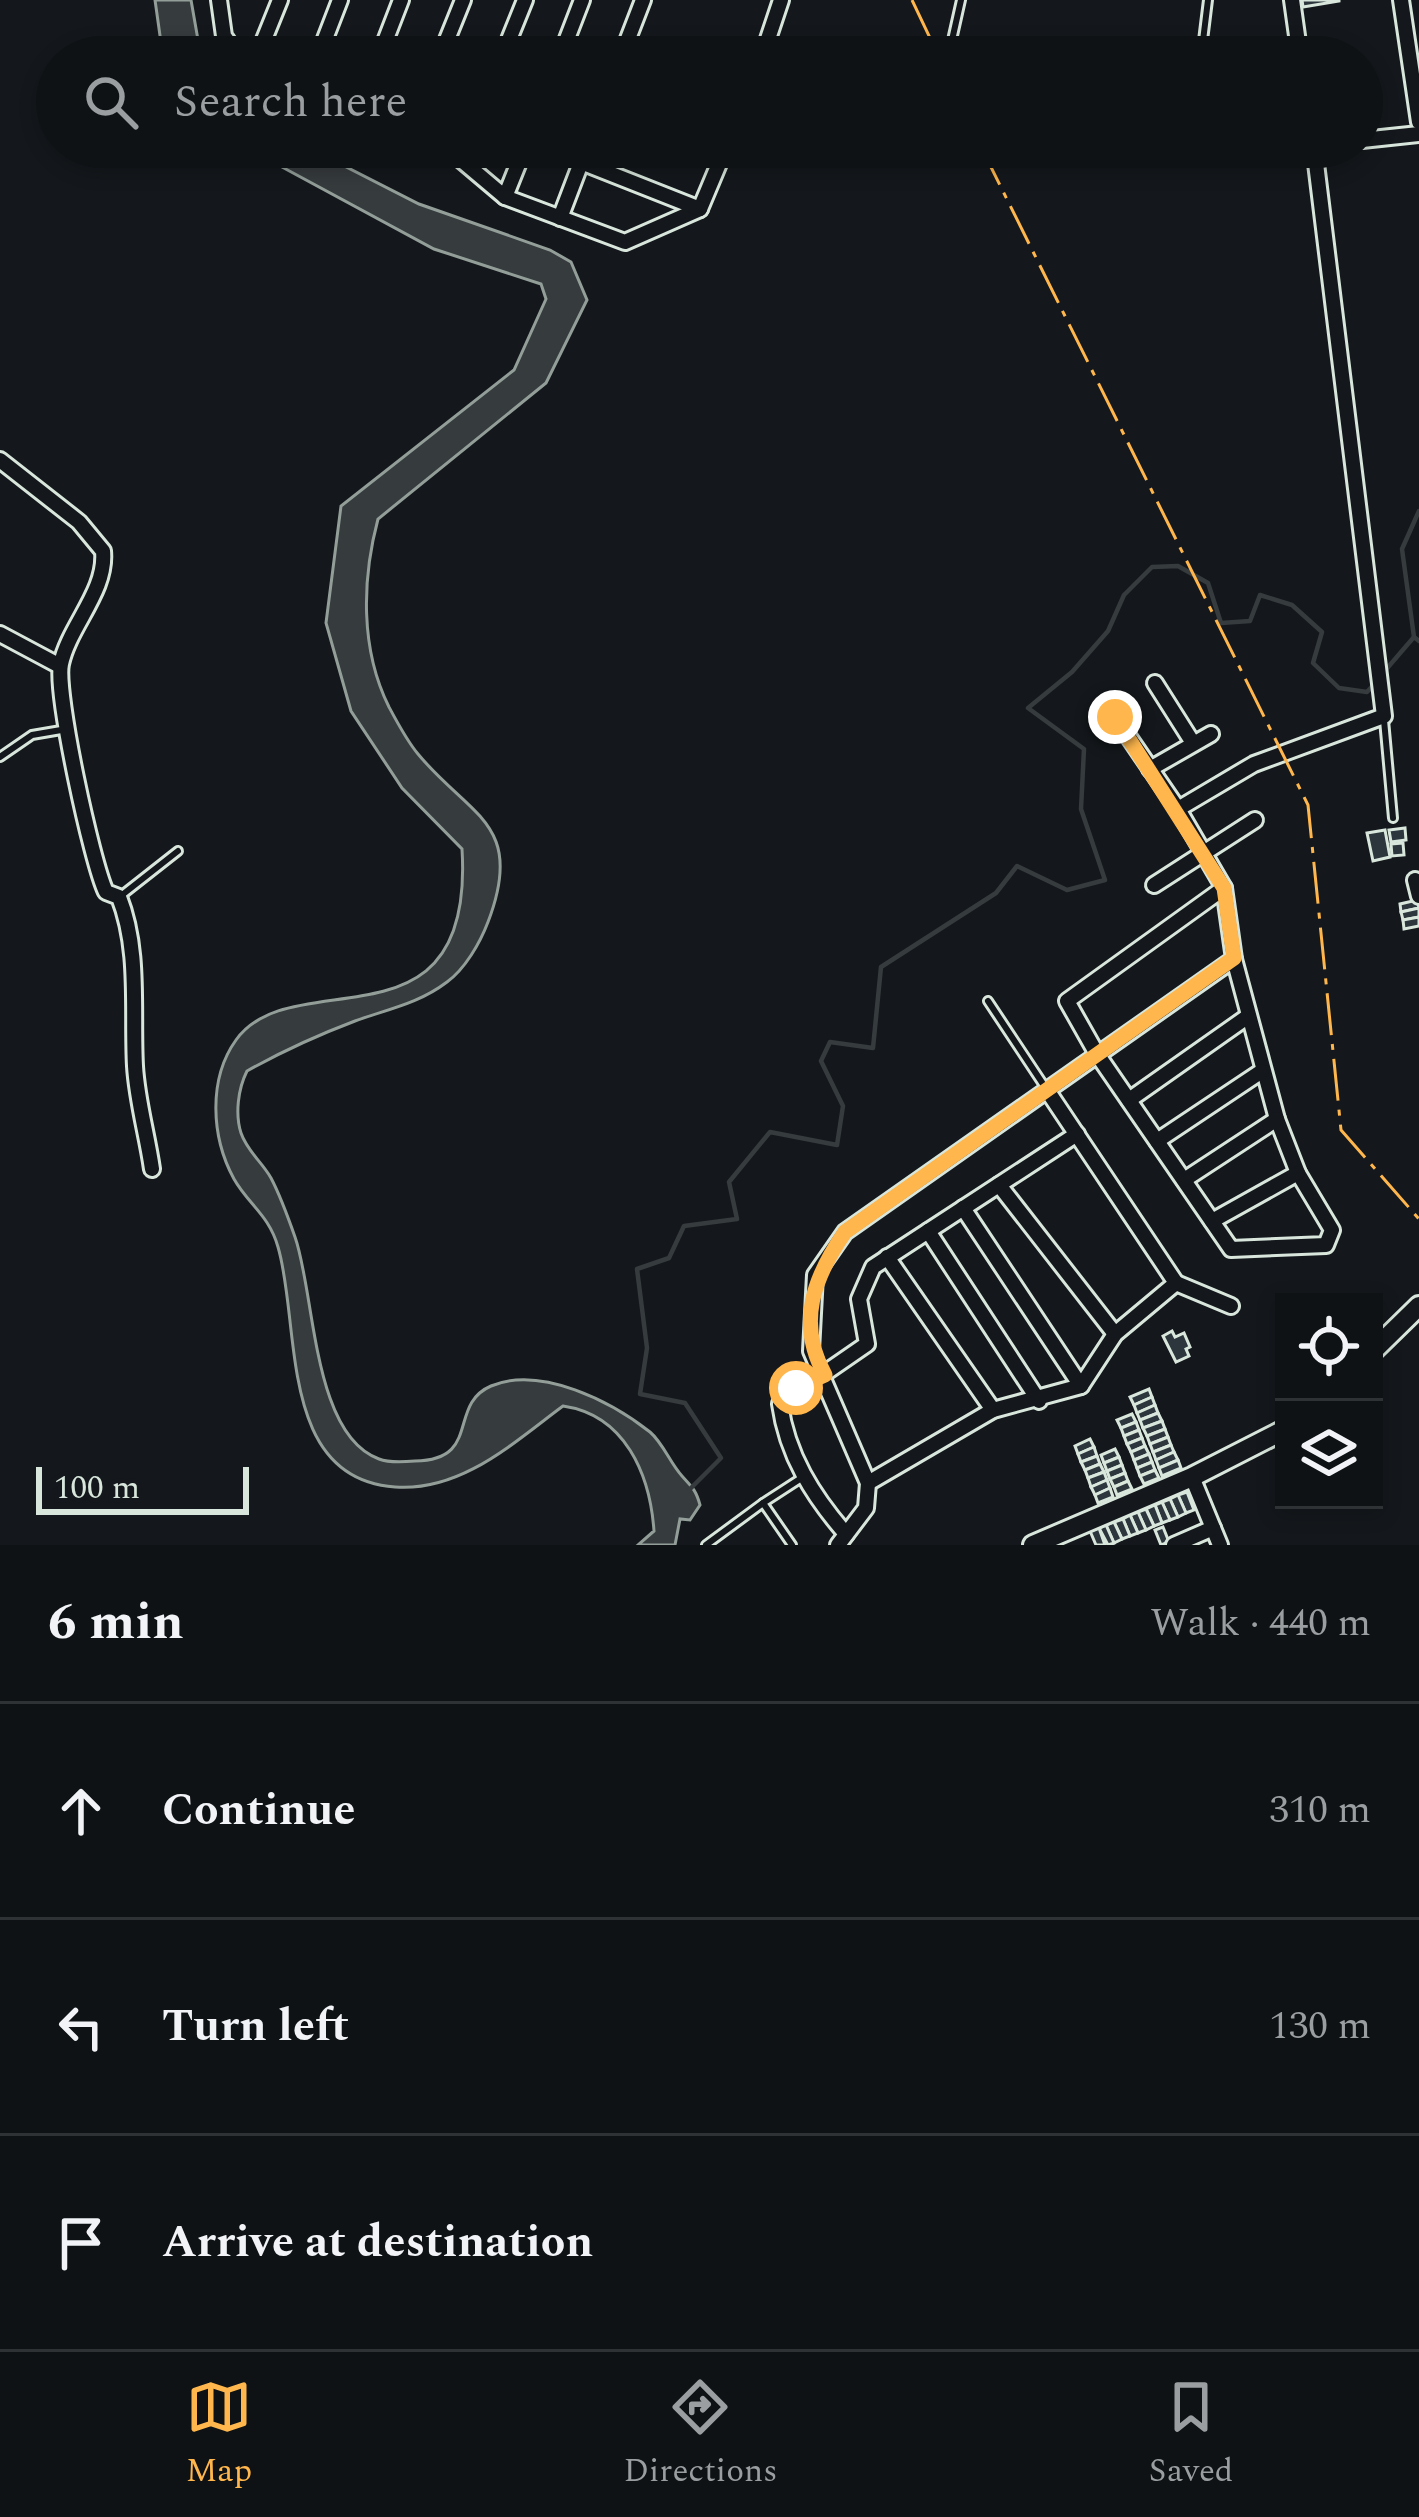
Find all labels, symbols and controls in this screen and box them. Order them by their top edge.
search box [36,36,1383,168]
text: Search here [174,68,407,137]
icon: search [78,69,144,135]
route end [1088,690,1142,744]
map controls [1275,1293,1383,1509]
button: locate [1275,1293,1383,1401]
route start [769,1361,823,1415]
button: layers [1275,1401,1383,1509]
scale bar [36,1461,249,1514]
text: 100 m [54,1463,140,1513]
text: 6 min [48,1584,184,1662]
text: Walk · 440 m [1150,1594,1371,1653]
text: Continue [162,1776,355,1845]
icon: ahead [48,1778,114,1844]
text: 310 m [1269,1781,1371,1840]
text: Turn left [162,1992,349,2061]
icon: left [48,1994,114,2060]
text: 130 m [1269,1997,1371,2056]
text: Arrive at destination [162,2208,593,2277]
icon: arrive [48,2210,114,2276]
tab: Map [186,2374,252,2496]
tab: Directions [623,2374,777,2496]
tab: Saved [1149,2374,1233,2496]

